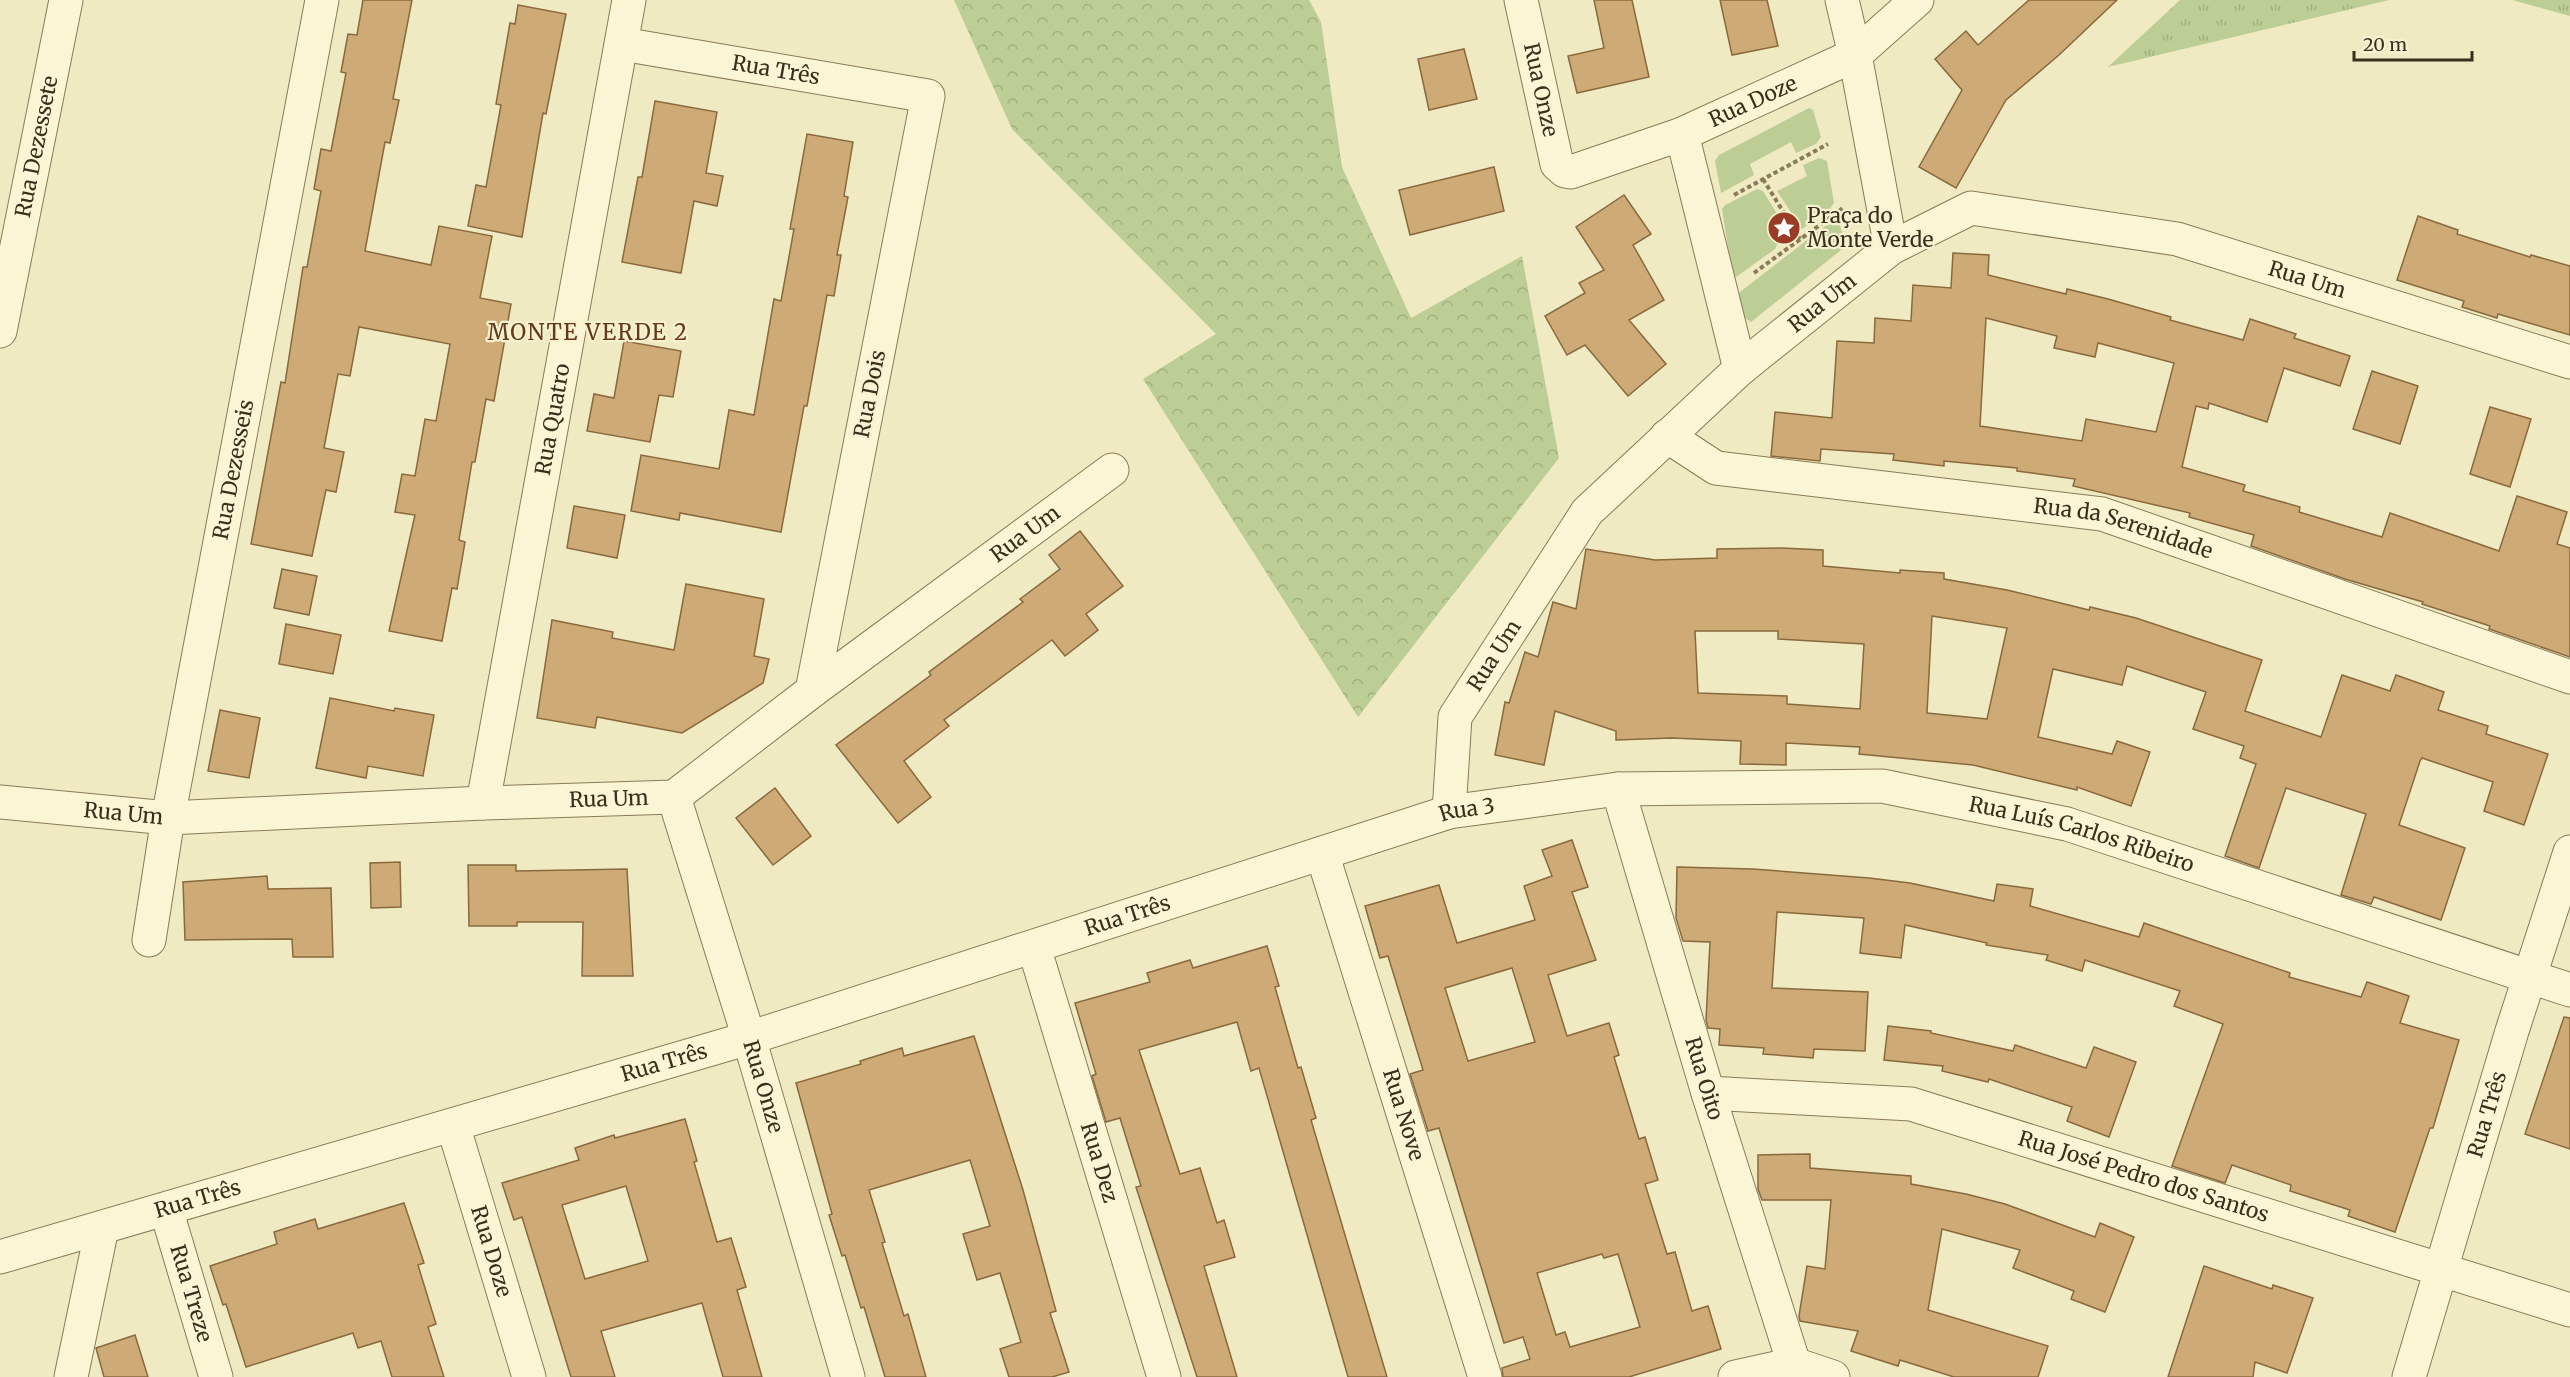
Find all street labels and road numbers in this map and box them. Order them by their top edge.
street label: Rua Onze [1518,40,1565,139]
street label: Rua Três [730,49,822,90]
street label: Rua Doze [1704,69,1801,133]
street label: Rua Dezessete [9,73,64,220]
street label: Rua Um [2265,254,2349,304]
street label: Rua Um [1783,267,1862,338]
street label: Rua Dois [848,348,891,440]
street label: Rua Quatro [529,361,576,477]
street label: Rua Dezesseis [207,397,260,542]
street label: Rua da Serenidade [2032,492,2216,565]
street label: Rua Um [985,499,1065,568]
street label: Rua Um [1461,615,1527,696]
street label: Rua Um [569,784,649,813]
street label: Rua Luís Carlos Ribeiro [1967,790,2198,878]
street label: Rua 3 [1435,792,1496,827]
street label: Rua Um [83,796,165,830]
street label: Rua Três [1081,889,1174,942]
street label: Rua Oito [1679,1034,1730,1123]
street label: Rua Três [618,1037,710,1088]
street label: Rua Onze [737,1037,790,1136]
street label: Rua Nove [1377,1065,1431,1164]
street label: Rua Três [2461,1068,2512,1161]
street label: Rua Dez [1075,1119,1124,1206]
street label: Rua José Pedro dos Santos [2015,1124,2272,1228]
street label: Rua Três [151,1173,244,1224]
street label: Rua Doze [465,1202,518,1300]
street label: Rua Treze [164,1241,219,1345]

